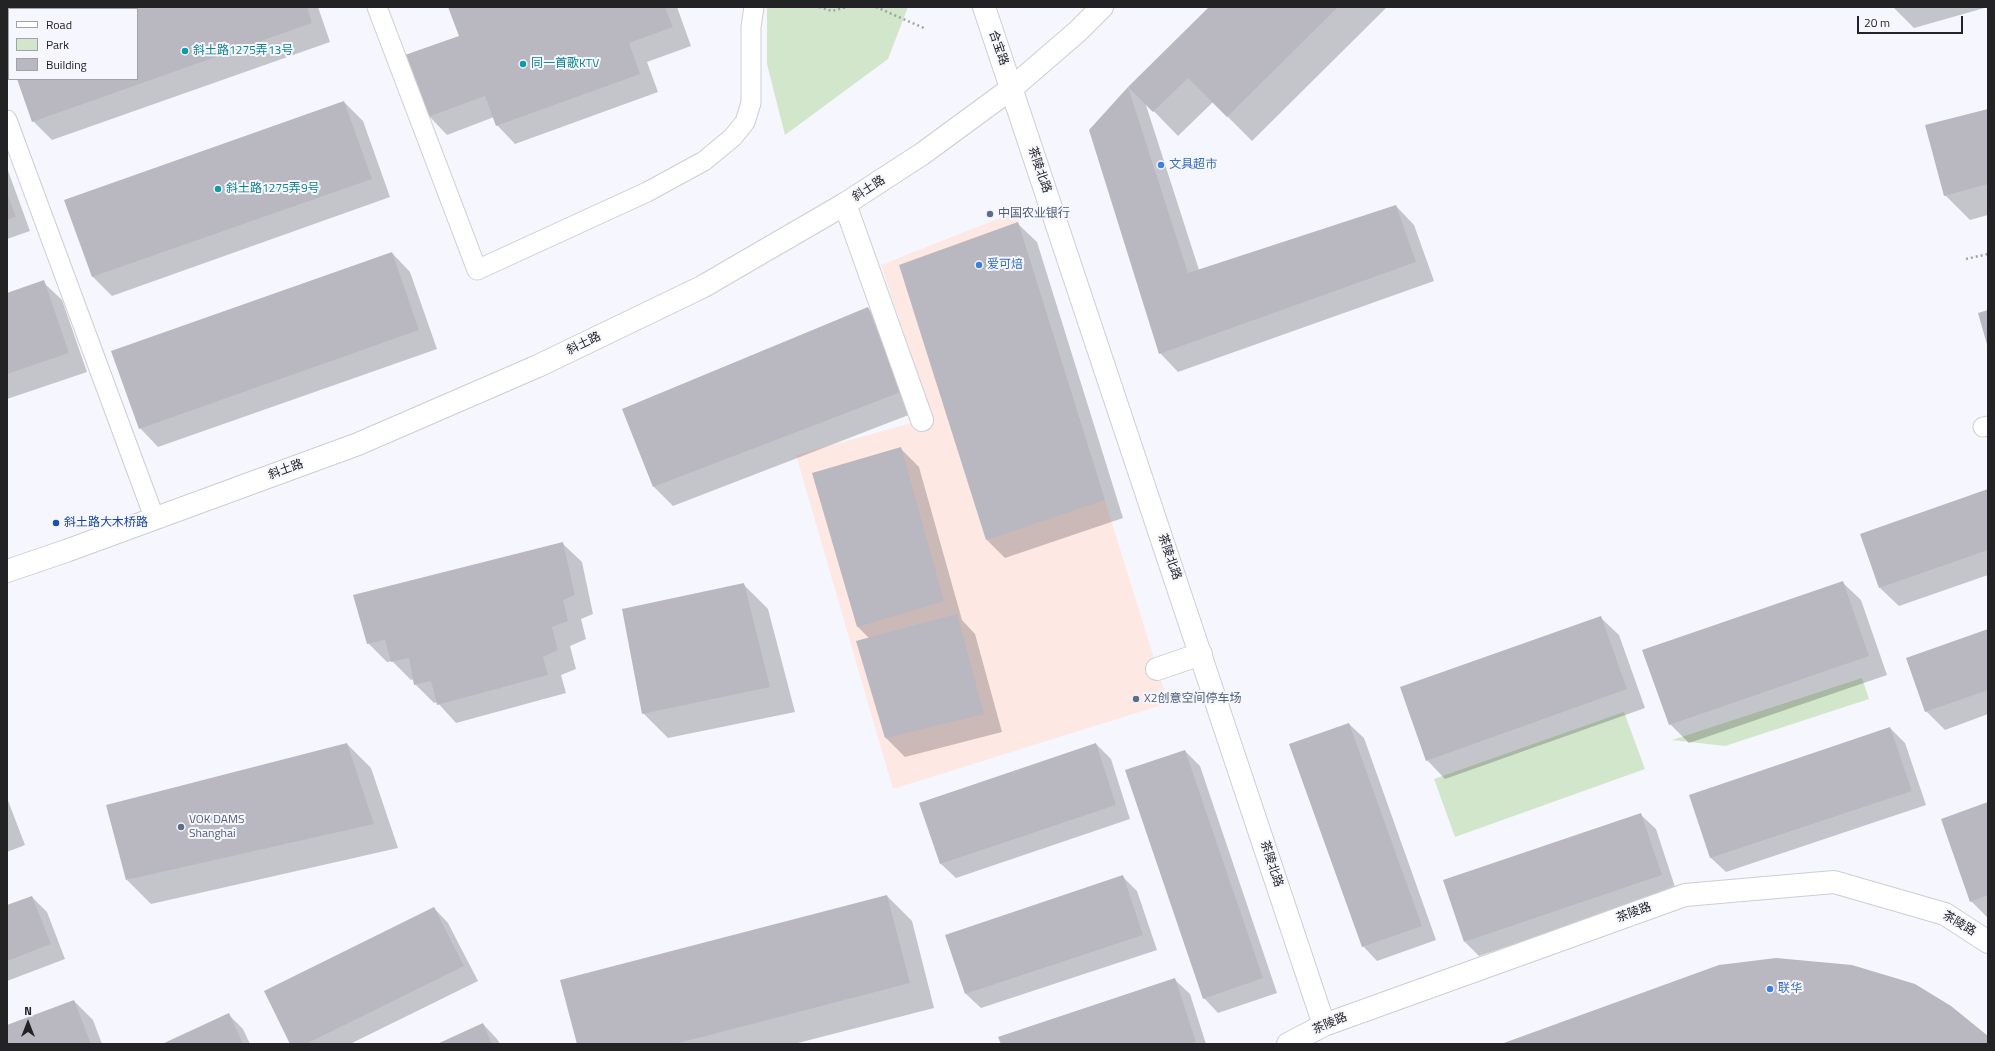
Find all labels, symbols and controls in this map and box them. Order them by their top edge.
legend [8,8,138,80]
scale bar [1859,8,1965,34]
text: 20 m [1864,13,1890,32]
text: Road [46,15,72,34]
street label: 合宝路 [985,29,1011,67]
text: Park [46,35,69,54]
place label: 斜土路1275弄13号 [193,44,293,58]
marker: 斜土路1275弄13号 [180,46,190,56]
text: Building [46,55,87,74]
place label: 同一首歌KTV [531,57,599,71]
marker: 同一首歌KTV [518,59,528,69]
street label: 茶陵北路 [1024,145,1054,195]
place label: 文具超市 [1169,158,1217,172]
marker: 文具超市 [1156,160,1166,170]
street label: 斜土路 [850,173,888,205]
place label: 斜土路1275弄9号 [226,182,320,196]
marker: 斜土路1275弄9号 [213,184,223,194]
place label: 中国农业银行 [998,207,1070,221]
marker: 中国农业银行 [985,209,995,219]
place label: 爱可焙 [987,258,1023,272]
marker: 爱可焙 [974,260,984,270]
street label: 斜土路 [565,330,603,358]
street label: 斜土路 [267,457,305,483]
place label: 斜土路大木桥路 [64,516,148,530]
marker: 斜土路大木桥路 [51,518,61,528]
street label: 茶陵北路 [1154,532,1184,582]
place label: X2创意空间停车场 [1144,692,1241,706]
marker: X2创意空间停车场 [1131,694,1141,704]
place label: VOK DAMS Shanghai [189,813,245,841]
marker: VOK DAMS Shanghai [176,822,186,832]
street label: 茶陵北路 [1257,839,1285,889]
street label: 茶陵路 [1615,900,1653,926]
street label: 茶陵路 [1940,909,1978,939]
place label: 联华 [1778,982,1802,996]
marker: 联华 [1765,984,1775,994]
north arrow [8,1003,48,1043]
text: N [24,1003,32,1019]
street label: 茶陵路 [1311,1010,1349,1038]

